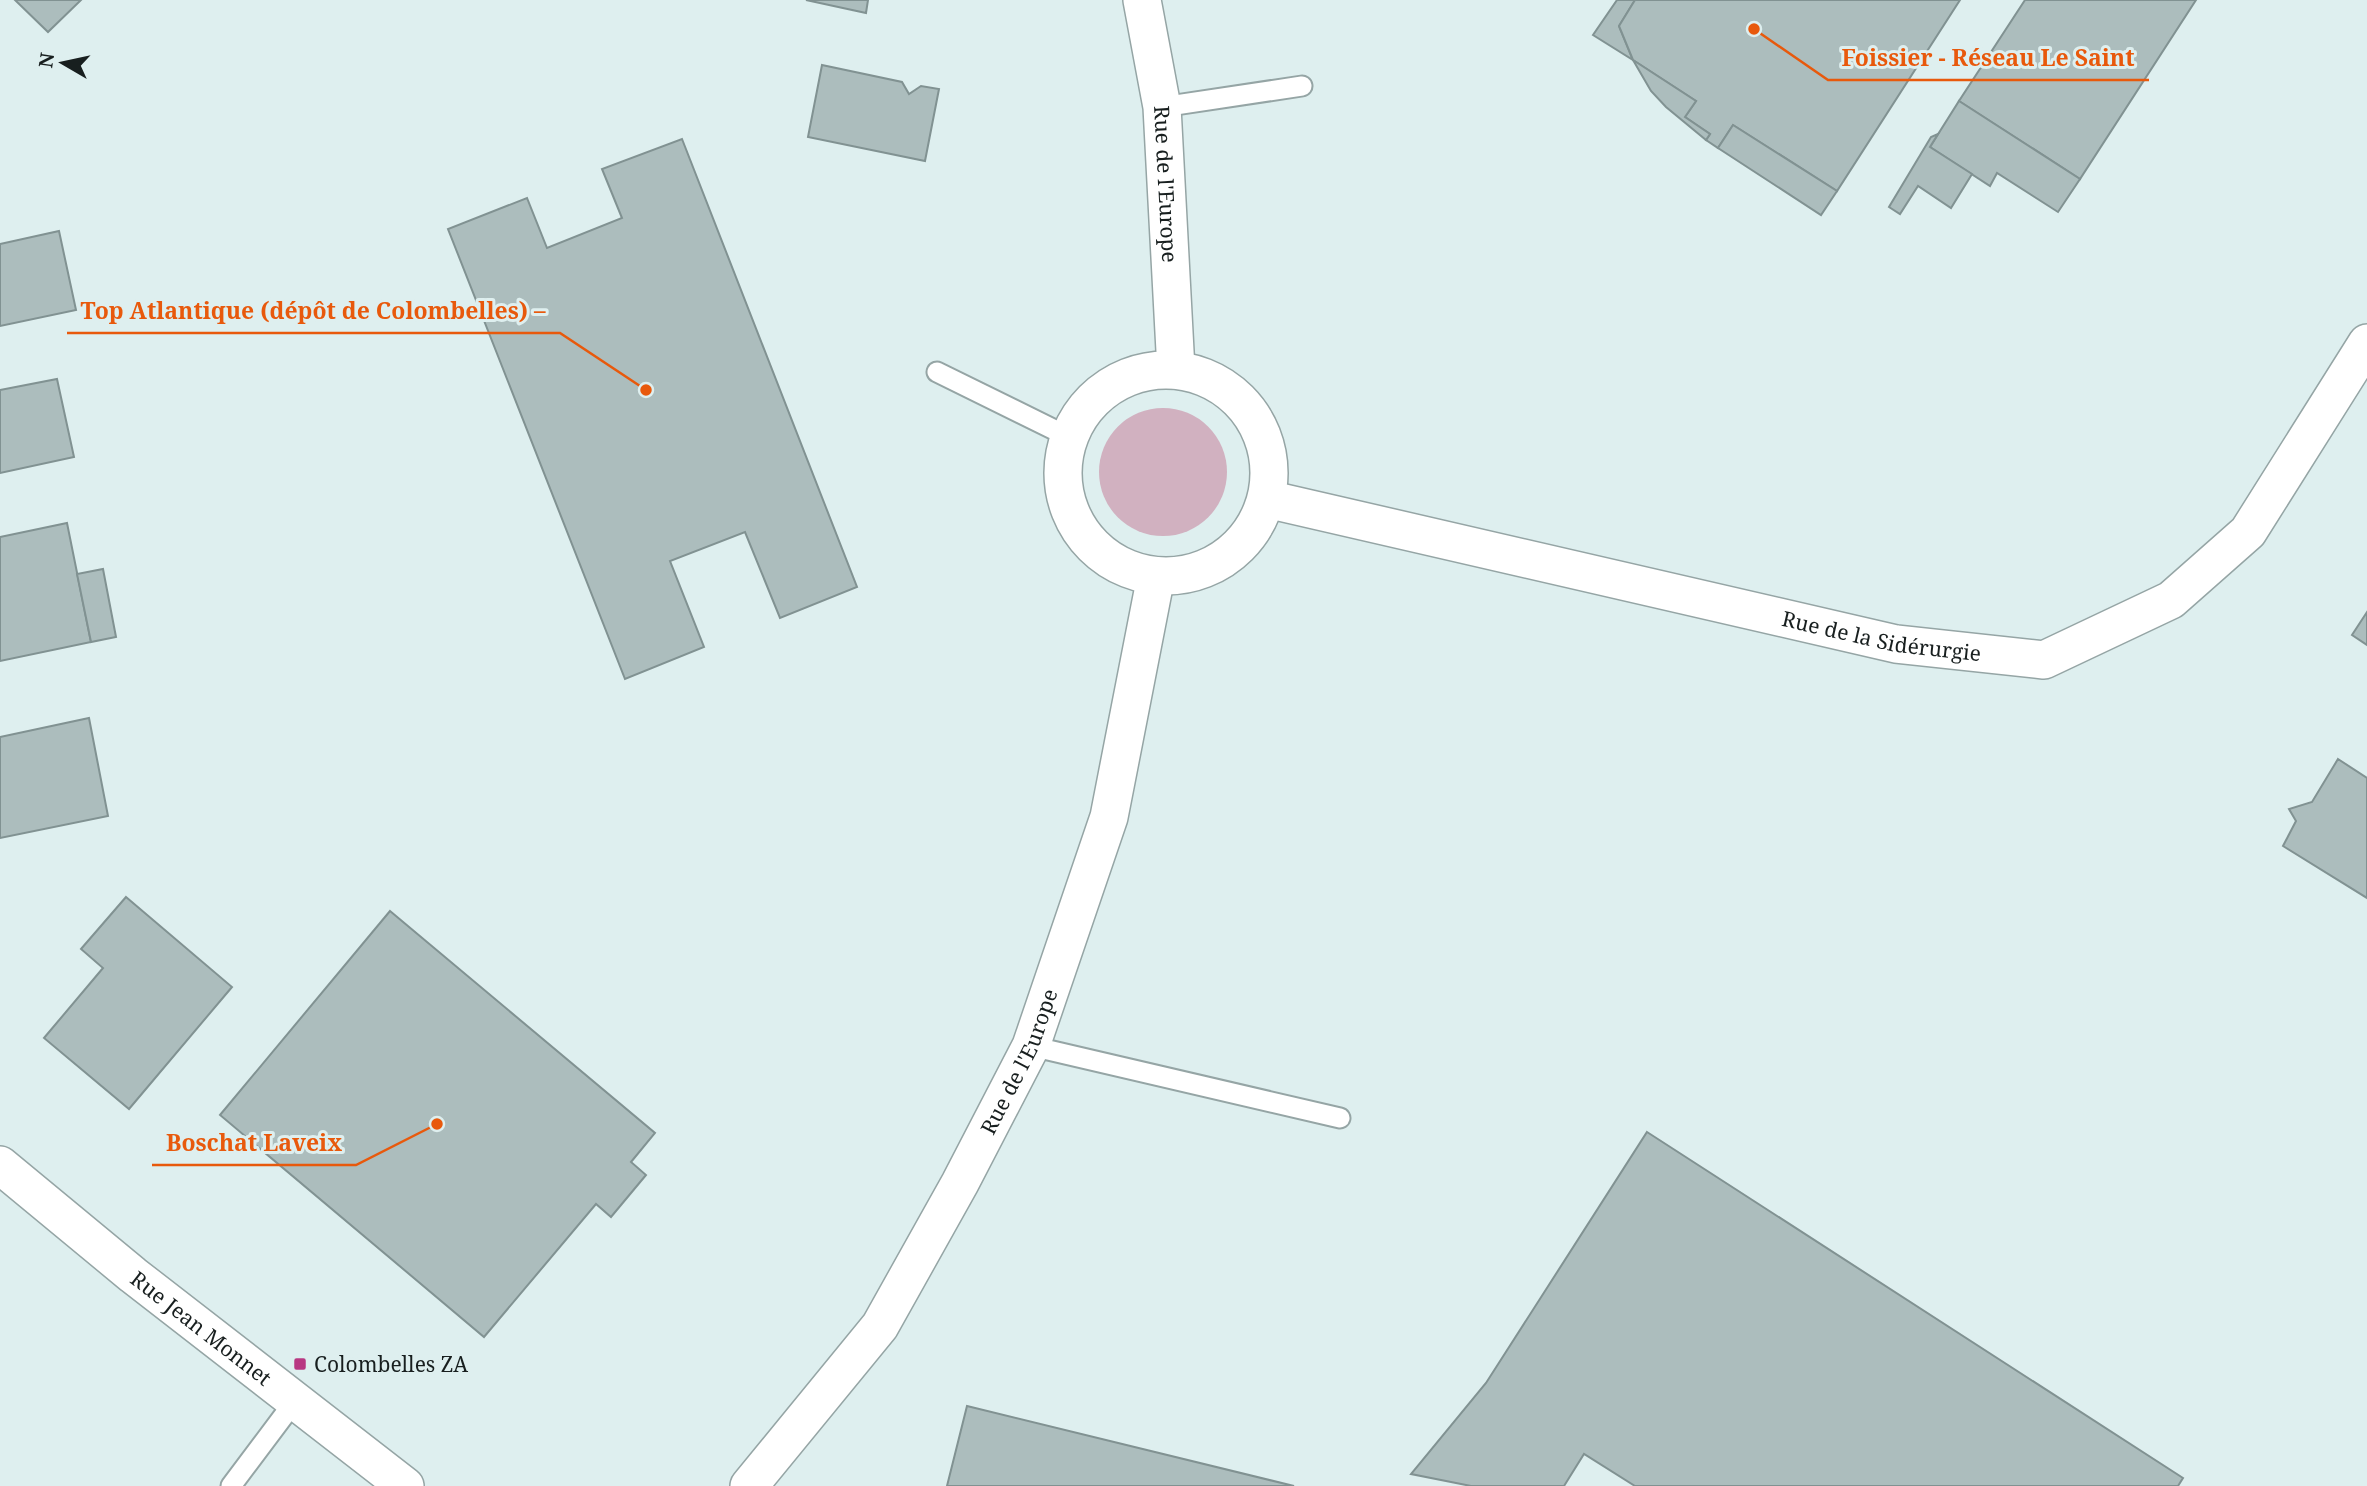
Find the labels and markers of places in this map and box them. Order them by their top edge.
callout: Foissier - Réseau Le Saint [1828,36,2149,80]
callout: Top Atlantique (dépôt de Colombelles) – [67,289,560,333]
callout: Boschat Laveix [152,1121,356,1165]
place label: Colombelles ZA [314,1350,468,1378]
marker: Colombelles ZA [292,1356,308,1372]

